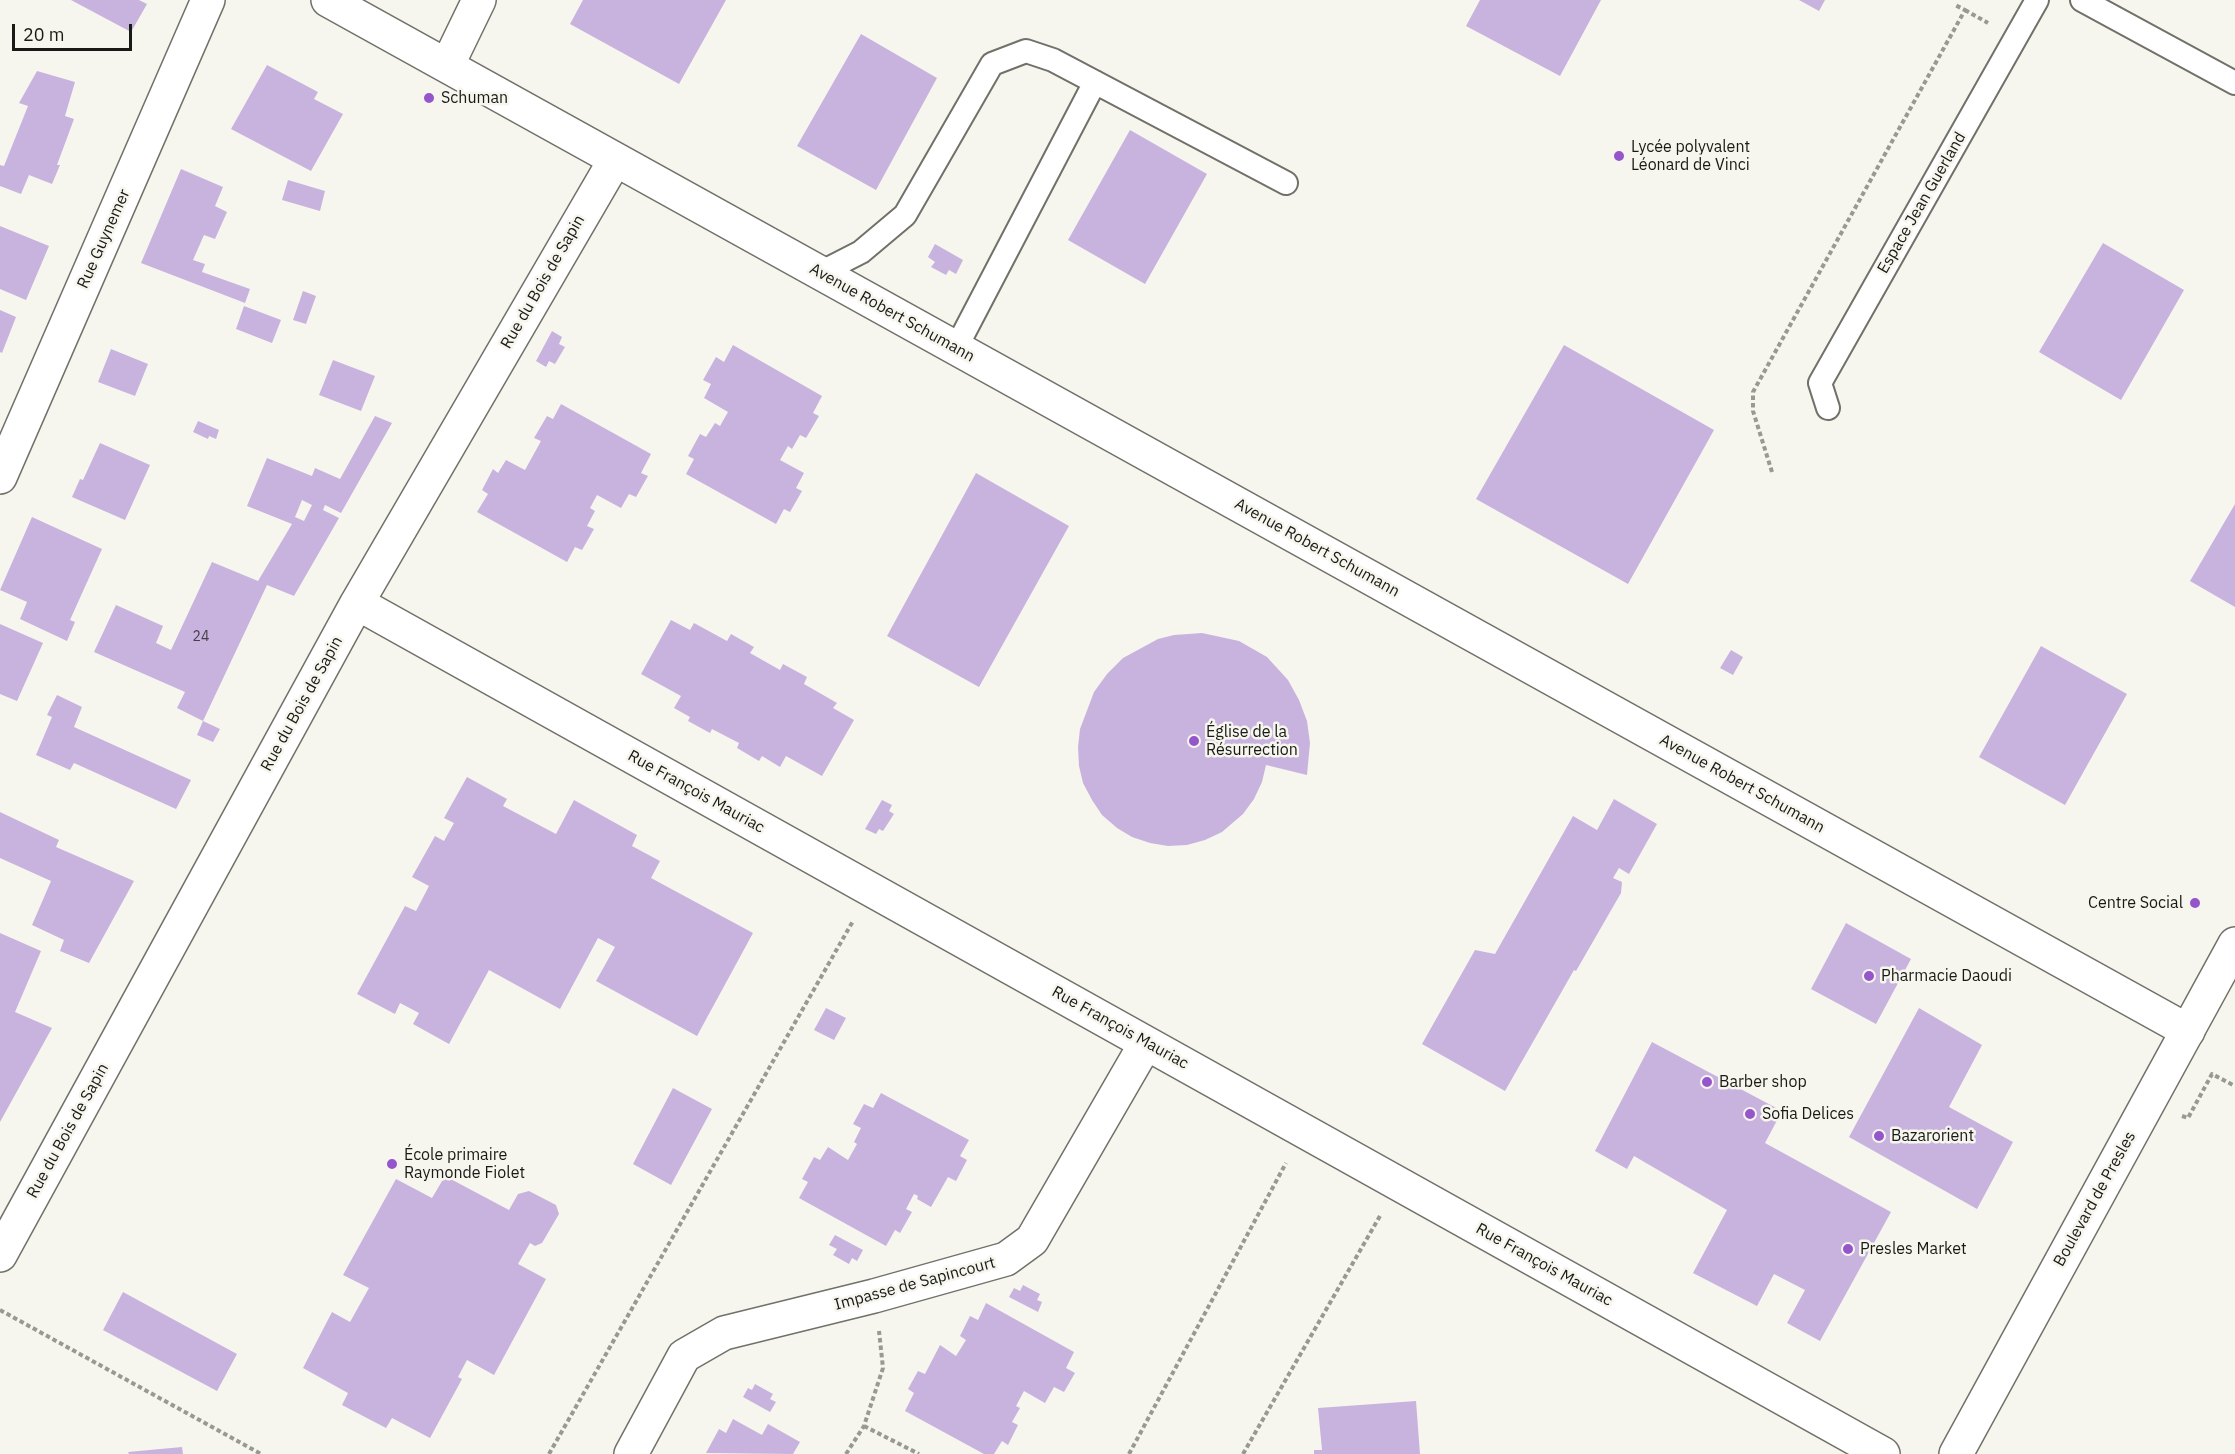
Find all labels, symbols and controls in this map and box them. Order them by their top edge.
scale bar [15,12,135,50]
text: 20 m [23,23,65,46]
place label: Schuman [441,88,508,108]
marker: Schuman [422,91,436,105]
street label: Espace Jean Guerland [1874,129,1970,277]
place label: Lycée polyvalent Léonard de Vinci [1631,137,1750,175]
marker: Lycée polyvalent Léonard de Vinci [1612,149,1626,163]
street label: Rue Guynemer [74,186,134,292]
street label: Rue du Bois de Sapin [497,212,589,352]
street label: Avenue Robert Schumann [806,260,978,366]
street label: Avenue Robert Schumann [1231,495,1403,601]
house number: 24 [193,629,209,645]
street label: Rue du Bois de Sapin [257,633,347,775]
place label: Église de la Résurrection [1206,722,1298,760]
street label: Avenue Robert Schumann [1656,731,1828,837]
marker: Église de la Résurrection [1187,734,1201,748]
street label: Rue François Mauriac [624,746,768,838]
place label: Centre Social [2088,893,2183,913]
marker: Centre Social [2188,896,2202,910]
place label: Pharmacie Daoudi [1881,966,2012,986]
marker: Pharmacie Daoudi [1862,969,1876,983]
street label: Rue François Mauriac [1048,982,1192,1074]
street label: Rue du Bois de Sapin [23,1060,113,1202]
place label: Barber shop [1719,1072,1807,1092]
marker: Barber shop [1700,1075,1714,1089]
place label: Sofia Delices [1762,1104,1854,1124]
marker: Sofia Delices [1743,1107,1757,1121]
place label: Bazarorient [1891,1126,1974,1146]
street label: Boulevard de Presles [2050,1128,2140,1270]
marker: Bazarorient [1872,1129,1886,1143]
place label: École primaire Raymonde Fiolet [404,1145,525,1183]
marker: École primaire Raymonde Fiolet [385,1157,399,1171]
street label: Rue François Mauriac [1472,1219,1616,1311]
place label: Presles Market [1860,1239,1967,1259]
marker: Presles Market [1841,1242,1855,1256]
street label: Impasse de Sapincourt [832,1253,998,1315]

